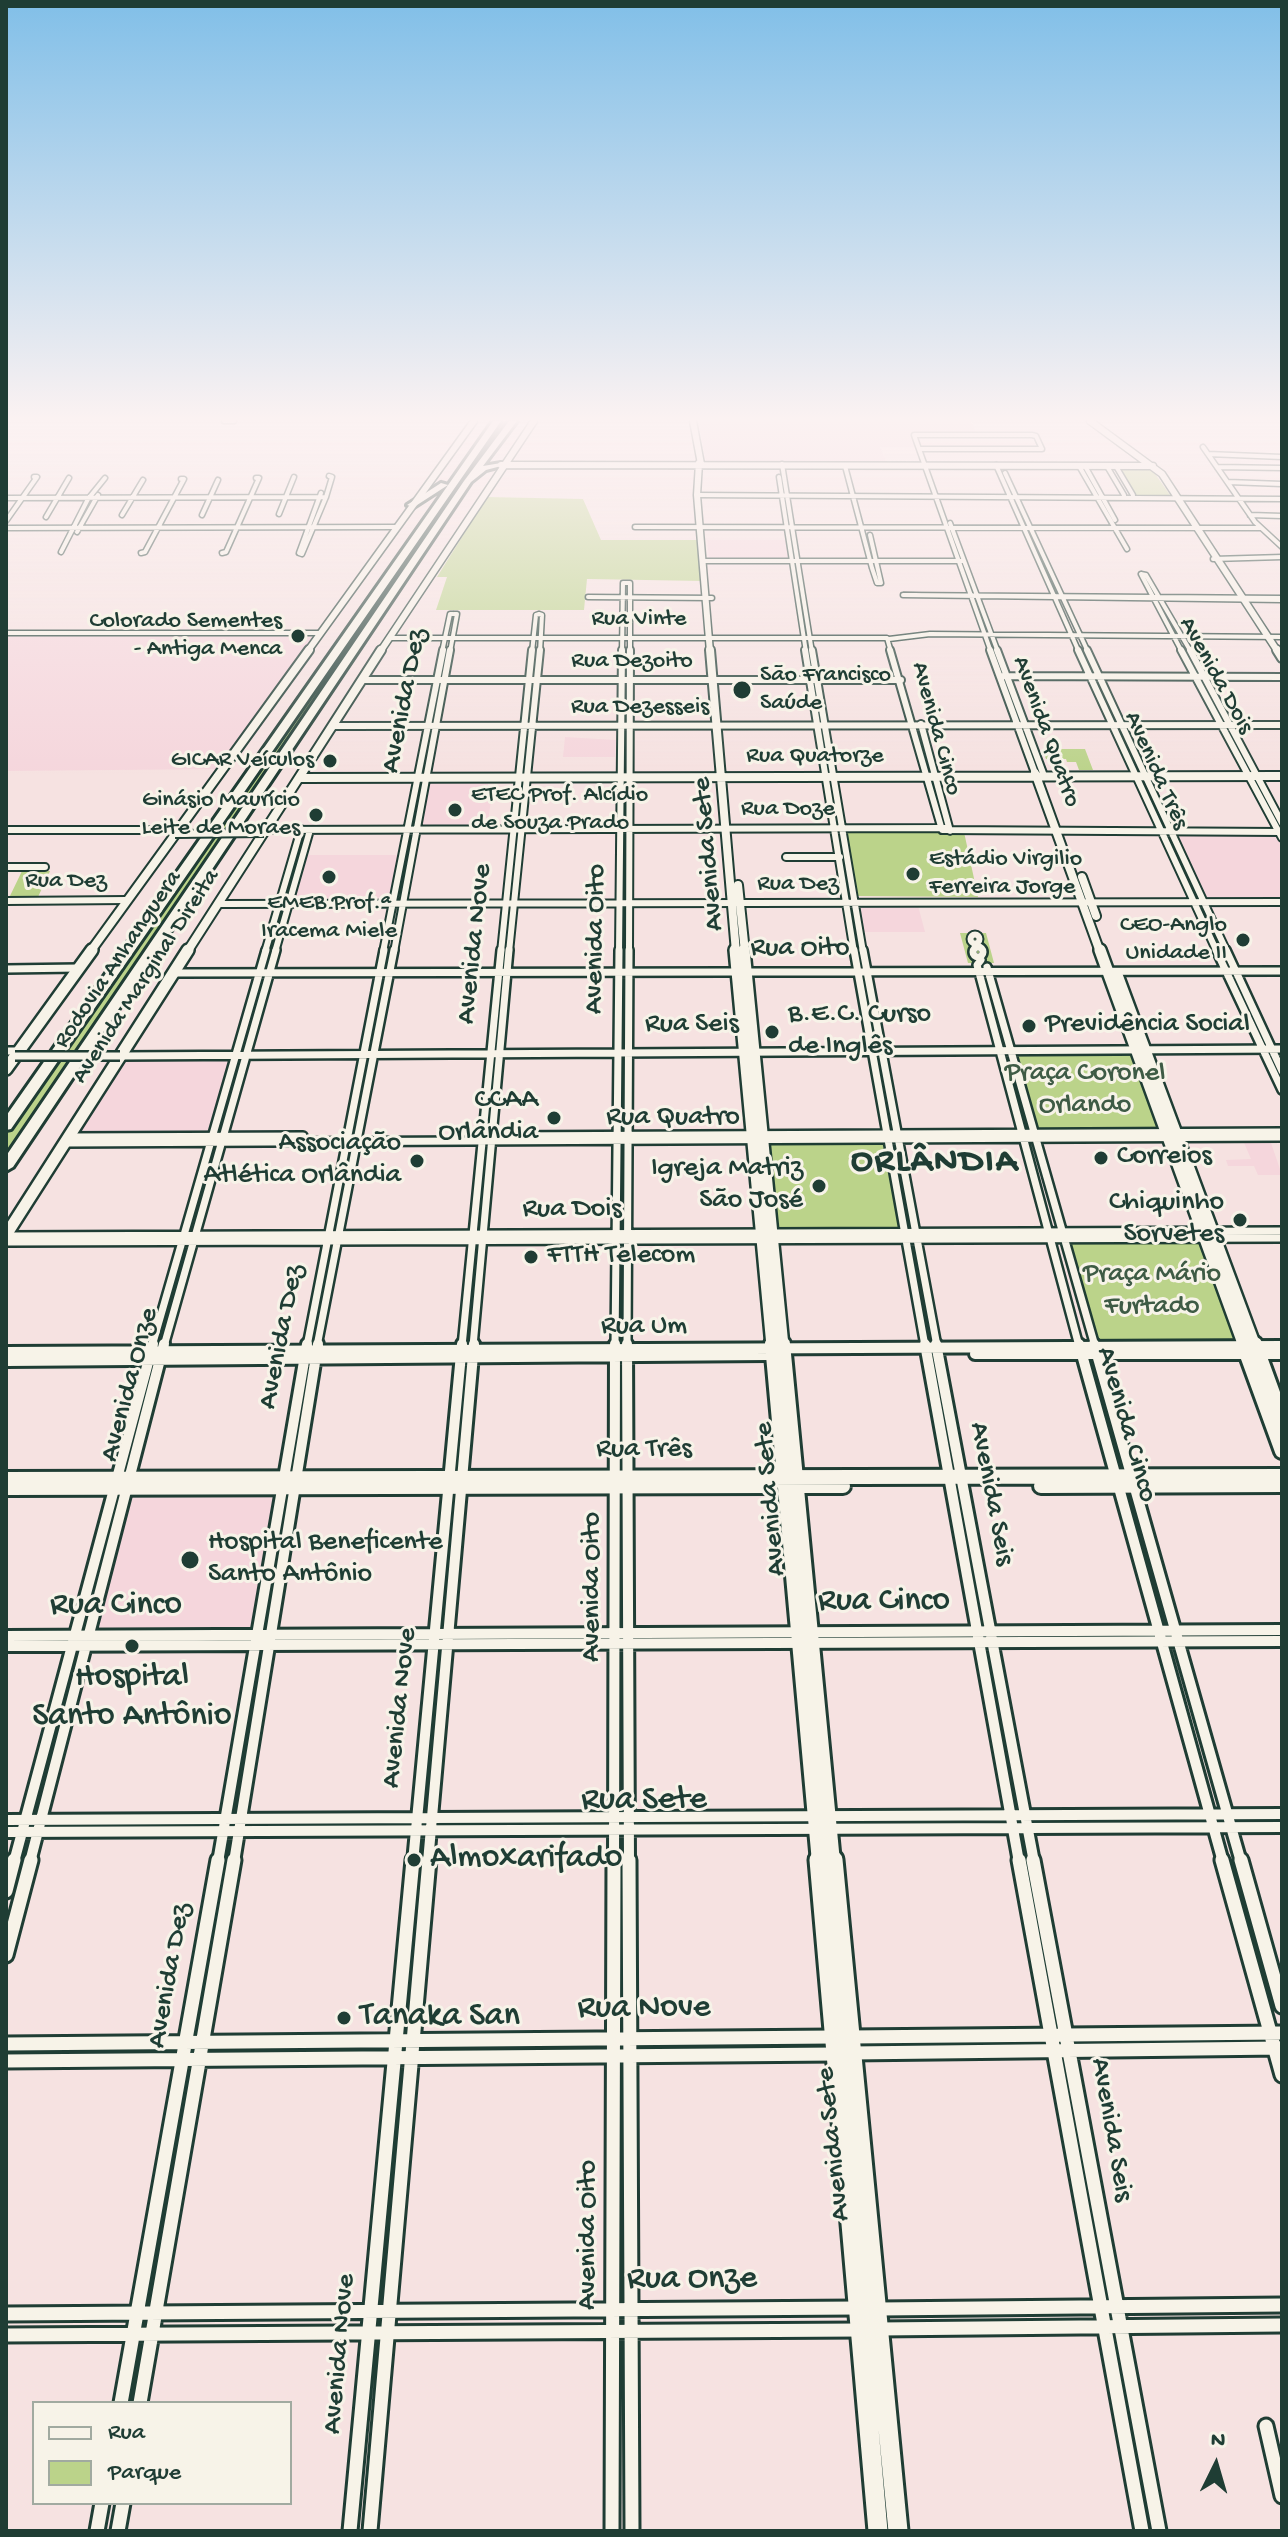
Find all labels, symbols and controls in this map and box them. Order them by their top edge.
street label: Rua Vinte [592,606,686,634]
place label: Colorado Sementes - Antiga Menca [89,608,282,664]
street label: Avenida Dois [1171,613,1259,739]
street label: Avenida Dez [376,626,436,776]
marker: Colorado Sementes - Antiga Menca [289,627,307,645]
street label: Rua Dezoito [571,648,693,676]
street label: Avenida Quatro [1004,653,1086,811]
street label: Avenida Cinco [903,659,967,799]
place label: São Francisco Saúde [760,662,891,718]
marker: São Francisco Saúde [731,679,753,701]
street label: Rua Dezesseis [571,694,709,722]
street label: Avenida Três [1116,708,1194,834]
street label: Rua Quatorze [746,743,884,771]
place label: GICAR Veículos [171,747,314,775]
marker: GICAR Veículos [321,752,339,770]
street label: Avenida Sete [687,776,733,932]
place label: ETEC Prof. Alcídio de Souza Prado [471,782,648,838]
place label: Ginásio Maurício Leite de Moraes [141,787,300,843]
street label: Rua Doze [741,796,835,824]
marker: ETEC Prof. Alcídio de Souza Prado [446,801,464,819]
marker: Ginásio Maurício Leite de Moraes [307,806,325,824]
place label: Estádio Virgilio Ferreira Jorge [929,846,1082,902]
street label: Avenida Nove [451,862,501,1026]
street label: Avenida Marginal Direita [67,864,227,1090]
street label: Avenida Oito [579,864,615,1014]
street label: Rodovia Anhanguera [49,865,189,1055]
marker: Estádio Virgilio Ferreira Jorge [904,865,922,883]
street label: Rua Dez [25,868,107,896]
marker: EMEB Prof.ª Iracema Miele [320,868,338,886]
street label: Rua Dez [757,871,839,899]
place label: EMEB Prof.ª Iracema Miele [261,890,397,946]
place label: CEO-Anglo Unidade II [1120,912,1227,968]
marker: CEO-Anglo Unidade II [1234,931,1252,949]
street label: Rua Oito [751,933,849,967]
place label: B.E.C. Curso de Inglês [788,999,931,1065]
street label: Rua Seis [645,1009,739,1043]
place label: Previdência Social [1045,1009,1250,1043]
marker: Previdência Social [1020,1017,1038,1035]
marker: B.E.C. Curso de Inglês [763,1023,781,1041]
park label: Praça Coronel Orlando [1005,1058,1165,1124]
place label: CCAA Orlândia [438,1085,538,1151]
street label: Rua Quatro [606,1102,740,1136]
marker: CCAA Orlândia [545,1109,563,1127]
place label: Associação Atlética Orlândia [203,1128,401,1194]
district label: ORLÂNDIA [851,1141,1019,1185]
place label: Correios [1117,1141,1212,1175]
marker: Correios [1092,1149,1110,1167]
marker: Associação Atlética Orlândia [408,1152,426,1170]
place label: Igreja Matriz São José [651,1153,803,1219]
marker: Igreja Matriz São José [810,1177,828,1195]
place label: Chiquinho Sorvetes [1109,1187,1224,1253]
street label: Rua Dois [522,1194,622,1228]
marker: Chiquinho Sorvetes [1231,1211,1249,1229]
place label: FTTH Telecom [547,1240,695,1274]
marker: FTTH Telecom [522,1248,540,1266]
park label: Praça Mário Furtado [1083,1259,1221,1325]
street label: Avenida Dez [253,1262,313,1412]
street label: Avenida Onze [94,1304,168,1466]
street label: Rua Um [601,1311,687,1345]
street label: Avenida Cinco [1087,1344,1163,1506]
street label: Avenida Seis [960,1420,1020,1568]
street label: Avenida Sete [749,1421,795,1577]
street label: Rua Três [596,1434,692,1468]
street label: Avenida Oito [577,1512,611,1662]
place label: Hospital Beneficente Santo Antônio [208,1527,443,1593]
marker: Hospital Beneficente Santo Antônio [179,1549,201,1571]
street label: Rua Cinco [818,1583,950,1623]
street label: Rua Cinco [50,1587,182,1627]
street label: Avenida Nove [376,1626,426,1790]
marker: Hospital Santo Antônio [123,1637,141,1655]
place label: Hospital Santo Antônio [32,1659,232,1738]
street label: Rua Sete [581,1782,707,1822]
place label: Almoxarifado [430,1840,622,1880]
marker: Almoxarifado [405,1851,423,1869]
street label: Avenida Dez [142,1901,200,2051]
street label: Rua Nove [577,1990,711,2030]
place label: Tanaka San [360,1998,520,2038]
marker: Tanaka San [335,2009,353,2027]
street label: Avenida Seis [1081,2056,1139,2204]
street label: Avenida Sete [810,2065,860,2223]
street label: Avenida Oito [573,2160,607,2310]
street label: Rua Onze [627,2261,757,2301]
street label: Avenida Nove [317,2272,365,2436]
legend [32,2401,292,2505]
text: Rua [108,2419,145,2448]
north arrow [1176,2425,1256,2505]
text: N [1210,2428,1226,2455]
text: Parque [108,2459,181,2488]

